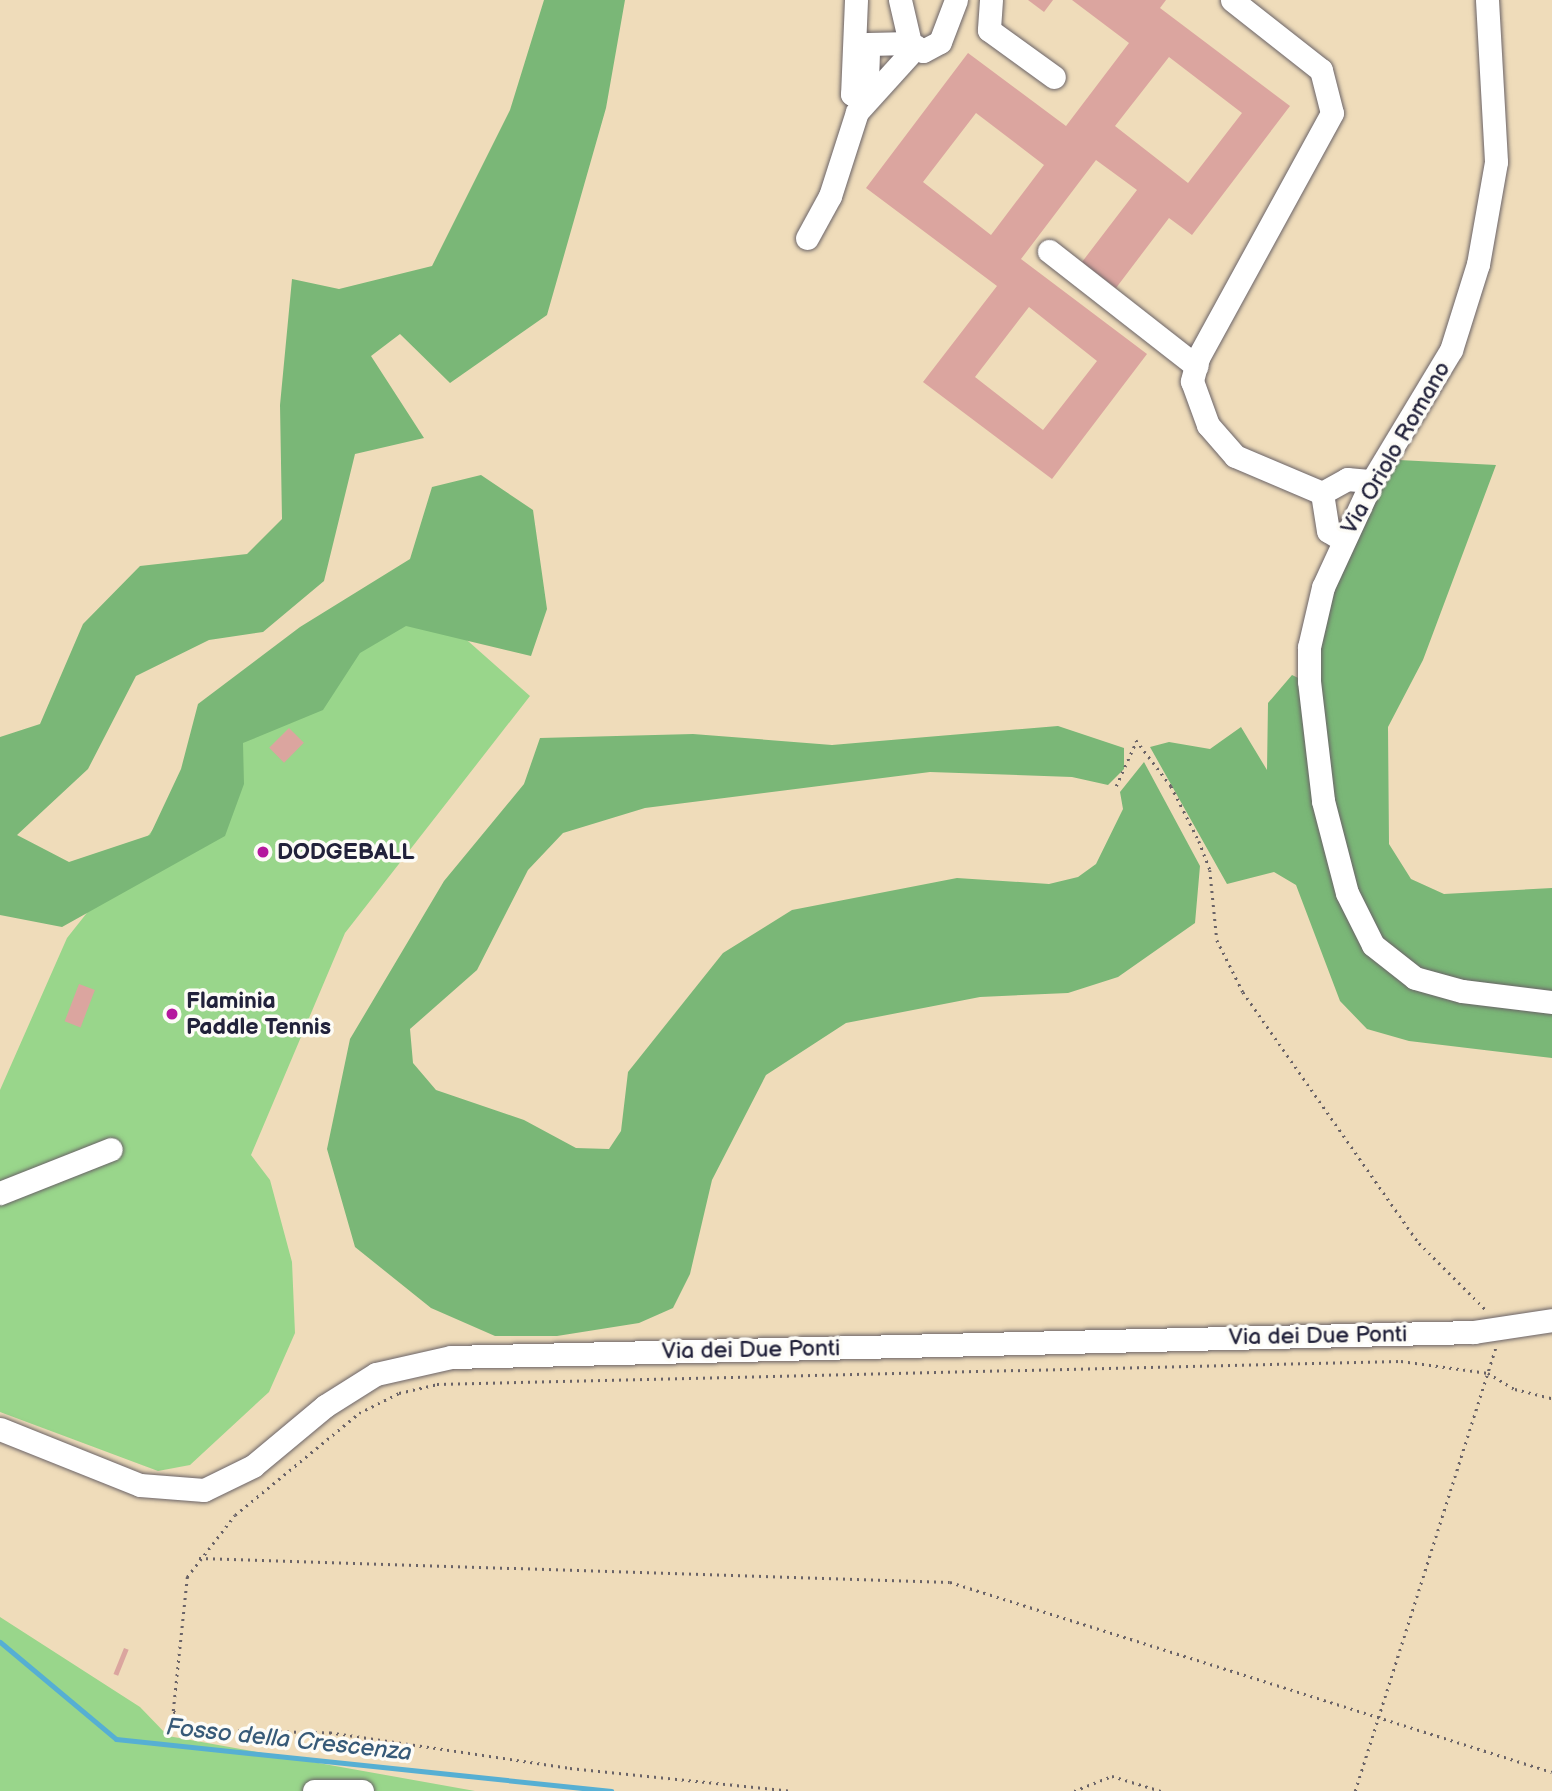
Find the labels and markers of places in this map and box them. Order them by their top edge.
place label: DODGEBALL [277,838,414,866]
marker: DODGEBALL [255,844,271,860]
place label: Flaminia Paddle Tennis [186,987,331,1041]
marker: Flaminia Paddle Tennis [164,1006,180,1022]

